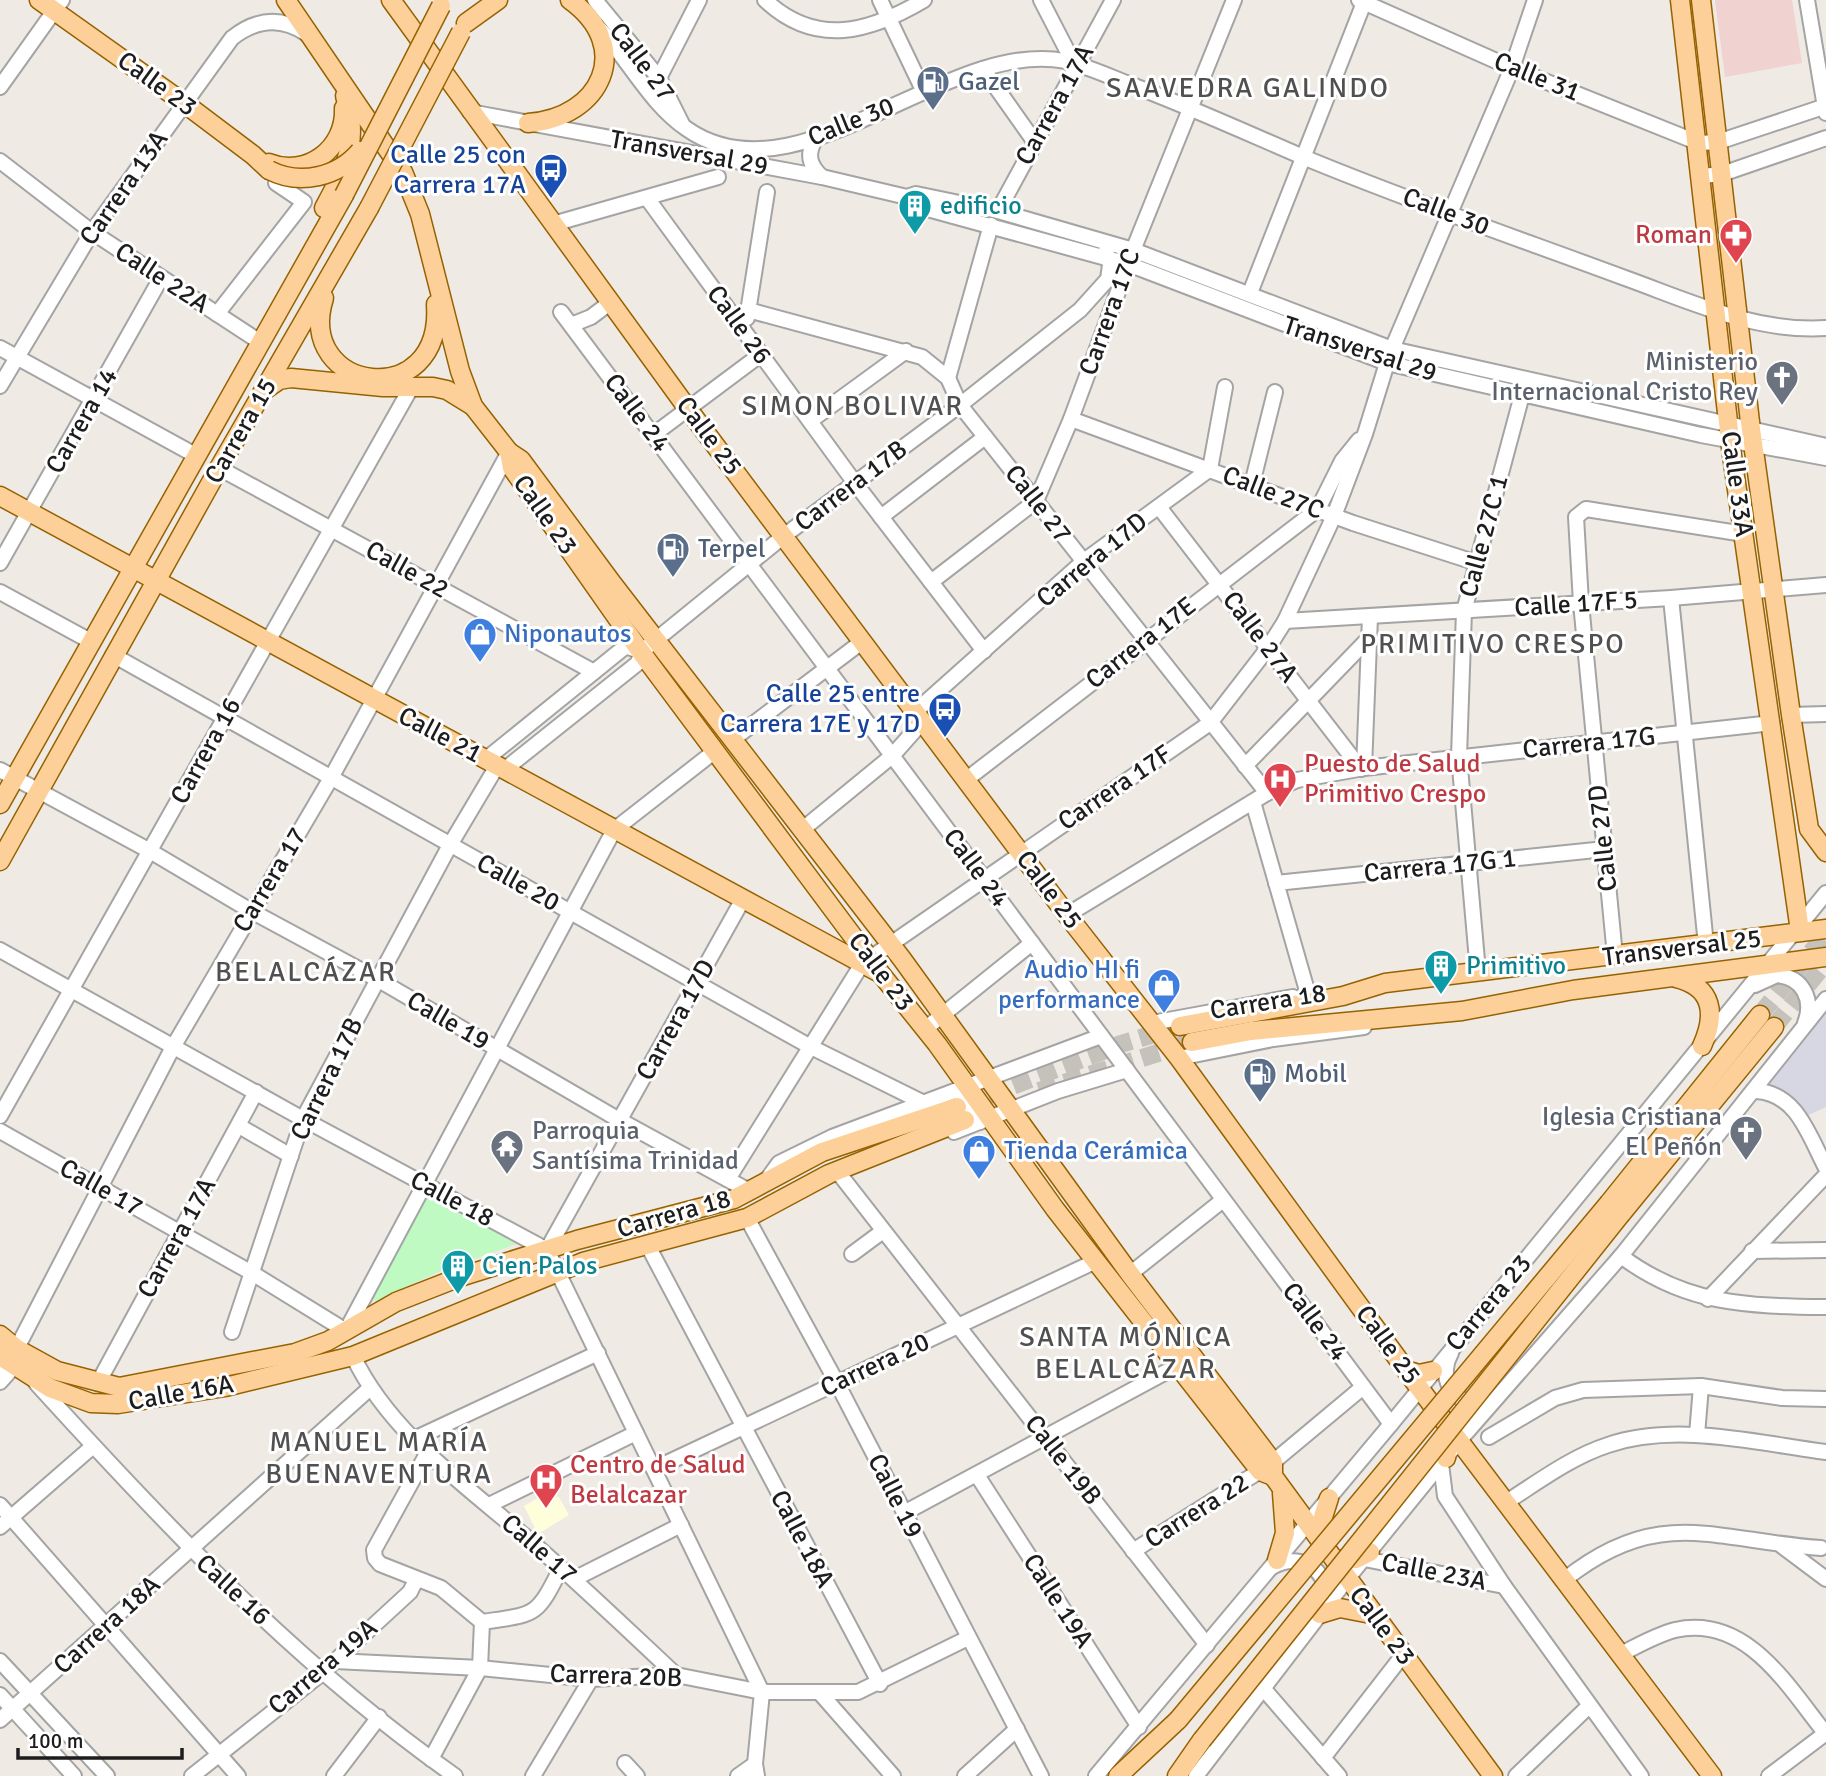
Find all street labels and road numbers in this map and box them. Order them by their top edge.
street label: Calle 27 [602,16,682,108]
street label: Carrera 17A [1009,39,1101,171]
street label: Calle 23 [111,45,203,123]
street label: Calle 31 [1489,45,1585,109]
street label: Calle 30 [803,90,899,154]
street label: Transversal 29 [608,123,770,183]
street label: Carrera 13A [73,124,175,251]
street label: Calle 30 [1398,181,1494,243]
street label: Calle 22A [109,236,215,320]
street label: Carrera 17C [1072,244,1148,380]
street label: Calle 26 [700,279,778,371]
street label: Transversal 29 [1279,309,1441,389]
street label: Carrera 14 [39,362,125,480]
street label: Calle 24 [597,367,677,459]
street label: Carrera 15 [198,372,284,490]
street label: Calle 25 [669,390,749,482]
street label: Calle 33A [1714,429,1760,539]
street label: Carrera 17B [788,433,914,539]
street label: Calle 27 [998,459,1078,549]
street label: Calle 27C [1218,459,1328,527]
street label: Calle 23 [506,469,584,561]
street label: Calle 27C 1 [1452,471,1516,601]
street label: Carrera 17D [1030,506,1154,614]
street label: Calle 22 [360,534,454,606]
street label: Calle 17F 5 [1513,584,1639,624]
street label: Calle 27A [1215,585,1305,689]
street label: Carrera 17E [1079,590,1203,696]
street label: Carrera 16 [164,692,248,810]
street label: Calle 21 [393,700,487,770]
street label: Carrera 17G [1521,720,1657,766]
street label: Carrera 17F [1052,738,1178,838]
street label: Calle 27D [1581,783,1625,893]
street label: Carrera 17 [226,822,314,938]
street label: Calle 24 [936,822,1016,914]
street label: Carrera 17G 1 [1362,842,1518,890]
street label: Calle 25 [1009,844,1089,936]
street label: Calle 20 [471,847,565,919]
street label: Transversal 25 [1601,922,1763,974]
street label: Calle 23 [841,926,921,1018]
street label: Carrera 17D [630,954,722,1086]
street label: Carrera 18 [1208,977,1328,1027]
street label: Calle 19 [401,985,495,1057]
street label: Carrera 17B [284,1012,370,1146]
street label: Calle 17 [54,1152,148,1224]
street label: Calle 18 [405,1164,499,1234]
street label: Carrera 17A [131,1172,223,1304]
street label: Carrera 18 [613,1183,735,1245]
street label: Carrera 23 [1439,1248,1539,1358]
street label: Calle 24 [1275,1276,1355,1368]
street label: Calle 25 [1349,1299,1427,1391]
street label: Carrera 20 [815,1326,935,1404]
street label: Calle 16A [126,1368,236,1418]
street label: Calle 19B [1018,1408,1108,1512]
street label: Calle 19 [860,1449,930,1543]
street label: Carrera 22 [1139,1467,1255,1555]
street label: Calle 18A [763,1485,841,1593]
street label: Calle 17 [494,1507,584,1591]
street label: Calle 23A [1379,1546,1489,1598]
street label: Calle 16 [189,1548,277,1632]
street label: Calle 19A [1016,1548,1100,1654]
street label: Carrera 18A [47,1569,167,1681]
street label: Calle 23 [1342,1580,1422,1672]
street label: Carrera 19A [262,1612,384,1722]
street label: Carrera 20B [549,1658,683,1694]

